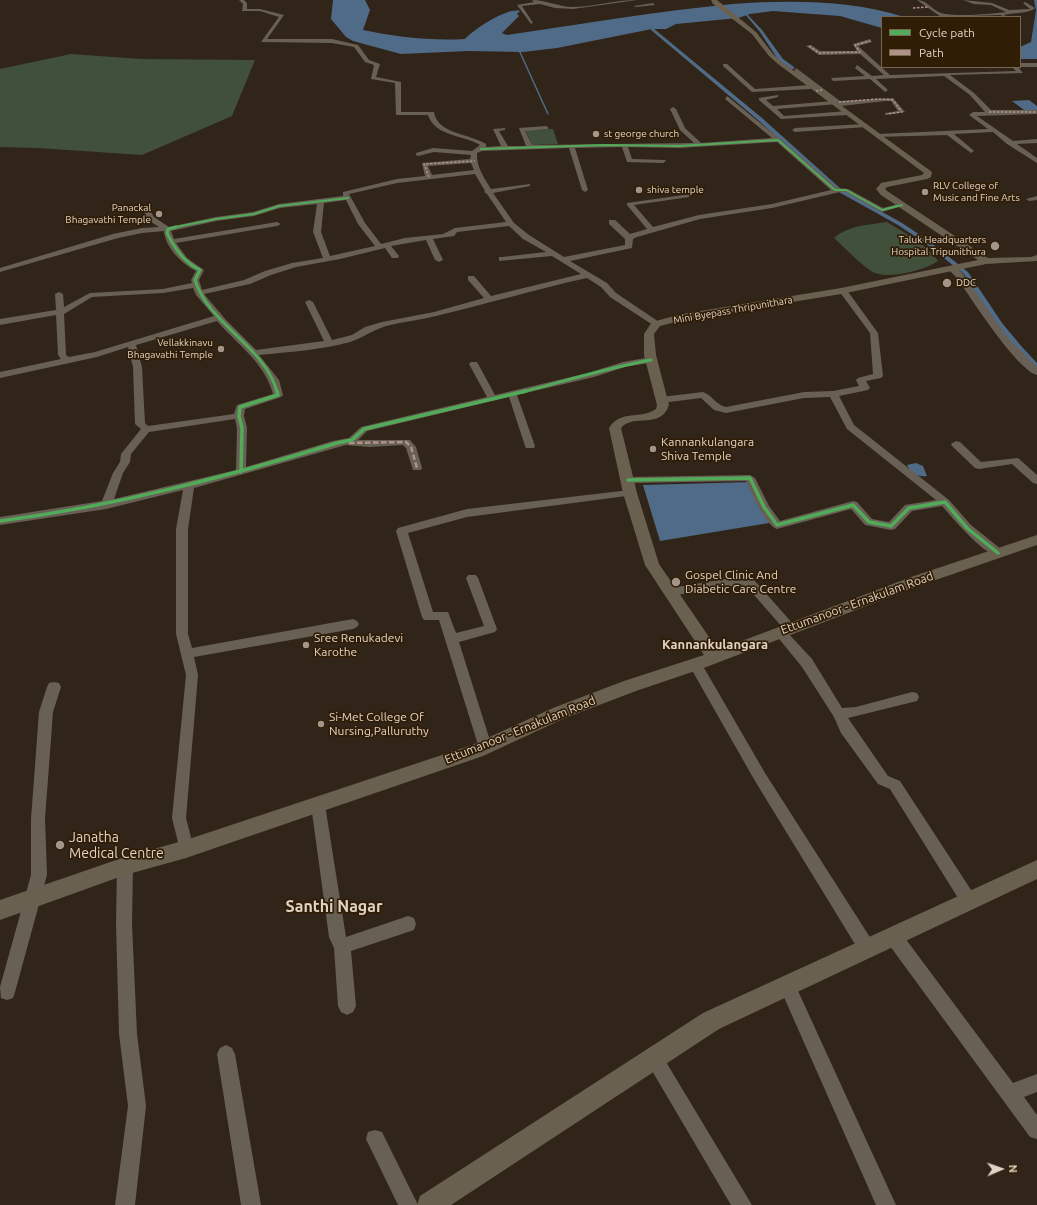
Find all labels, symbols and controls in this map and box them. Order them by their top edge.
legend [881,16,1021,68]
text: Cycle path [919,26,975,39]
text: Path [919,46,944,59]
place label: st george church [604,128,679,140]
marker: st george church [591,129,601,139]
place label: RLV College of Music and Fine Arts [933,180,1020,204]
place label: shiva temple [647,184,704,196]
marker: shiva temple [634,185,644,195]
marker: RLV College of Music and Fine Arts [920,187,930,197]
place label: Panackal Bhagavathi Temple [65,202,151,226]
marker: Panackal Bhagavathi Temple [154,209,164,219]
place label: Taluk Headquarters Hospital Tripunithura [891,234,986,258]
marker: Taluk Headquarters Hospital Tripunithura [989,240,1001,252]
marker: DDC [941,277,953,289]
place label: DDC [956,277,976,289]
street label: Mini Byepass Thripunithara [672,294,794,326]
place label: Vellakkinavu Bhagavathi Temple [127,337,213,360]
marker: Vellakkinavu Bhagavathi Temple [216,344,226,354]
place label: Kannankulangara Shiva Temple [661,435,754,463]
marker: Kannankulangara Shiva Temple [648,444,658,454]
place label: Gospel Clinic And Diabetic Care Centre [685,568,796,596]
street label: Ettumanoor - Ernakulam Road [779,569,935,637]
marker: Gospel Clinic And Diabetic Care Centre [670,576,682,588]
place label: Sree Renukadevi Karothe [314,631,403,659]
district label: Kannankulangara [662,637,768,653]
marker: Sree Renukadevi Karothe [301,640,311,650]
street label: Ettumanoor - Ernakulam Road [443,693,597,767]
place label: Si-Met College Of Nursing,Palluruthy [329,710,429,738]
marker: Si-Met College Of Nursing,Palluruthy [316,719,326,729]
place label: Janatha Medical Centre [69,829,164,862]
marker: Janatha Medical Centre [54,839,66,851]
district label: Santhi Nagar [285,897,383,917]
north arrow [981,1149,1021,1189]
text: N [1007,1164,1019,1173]

